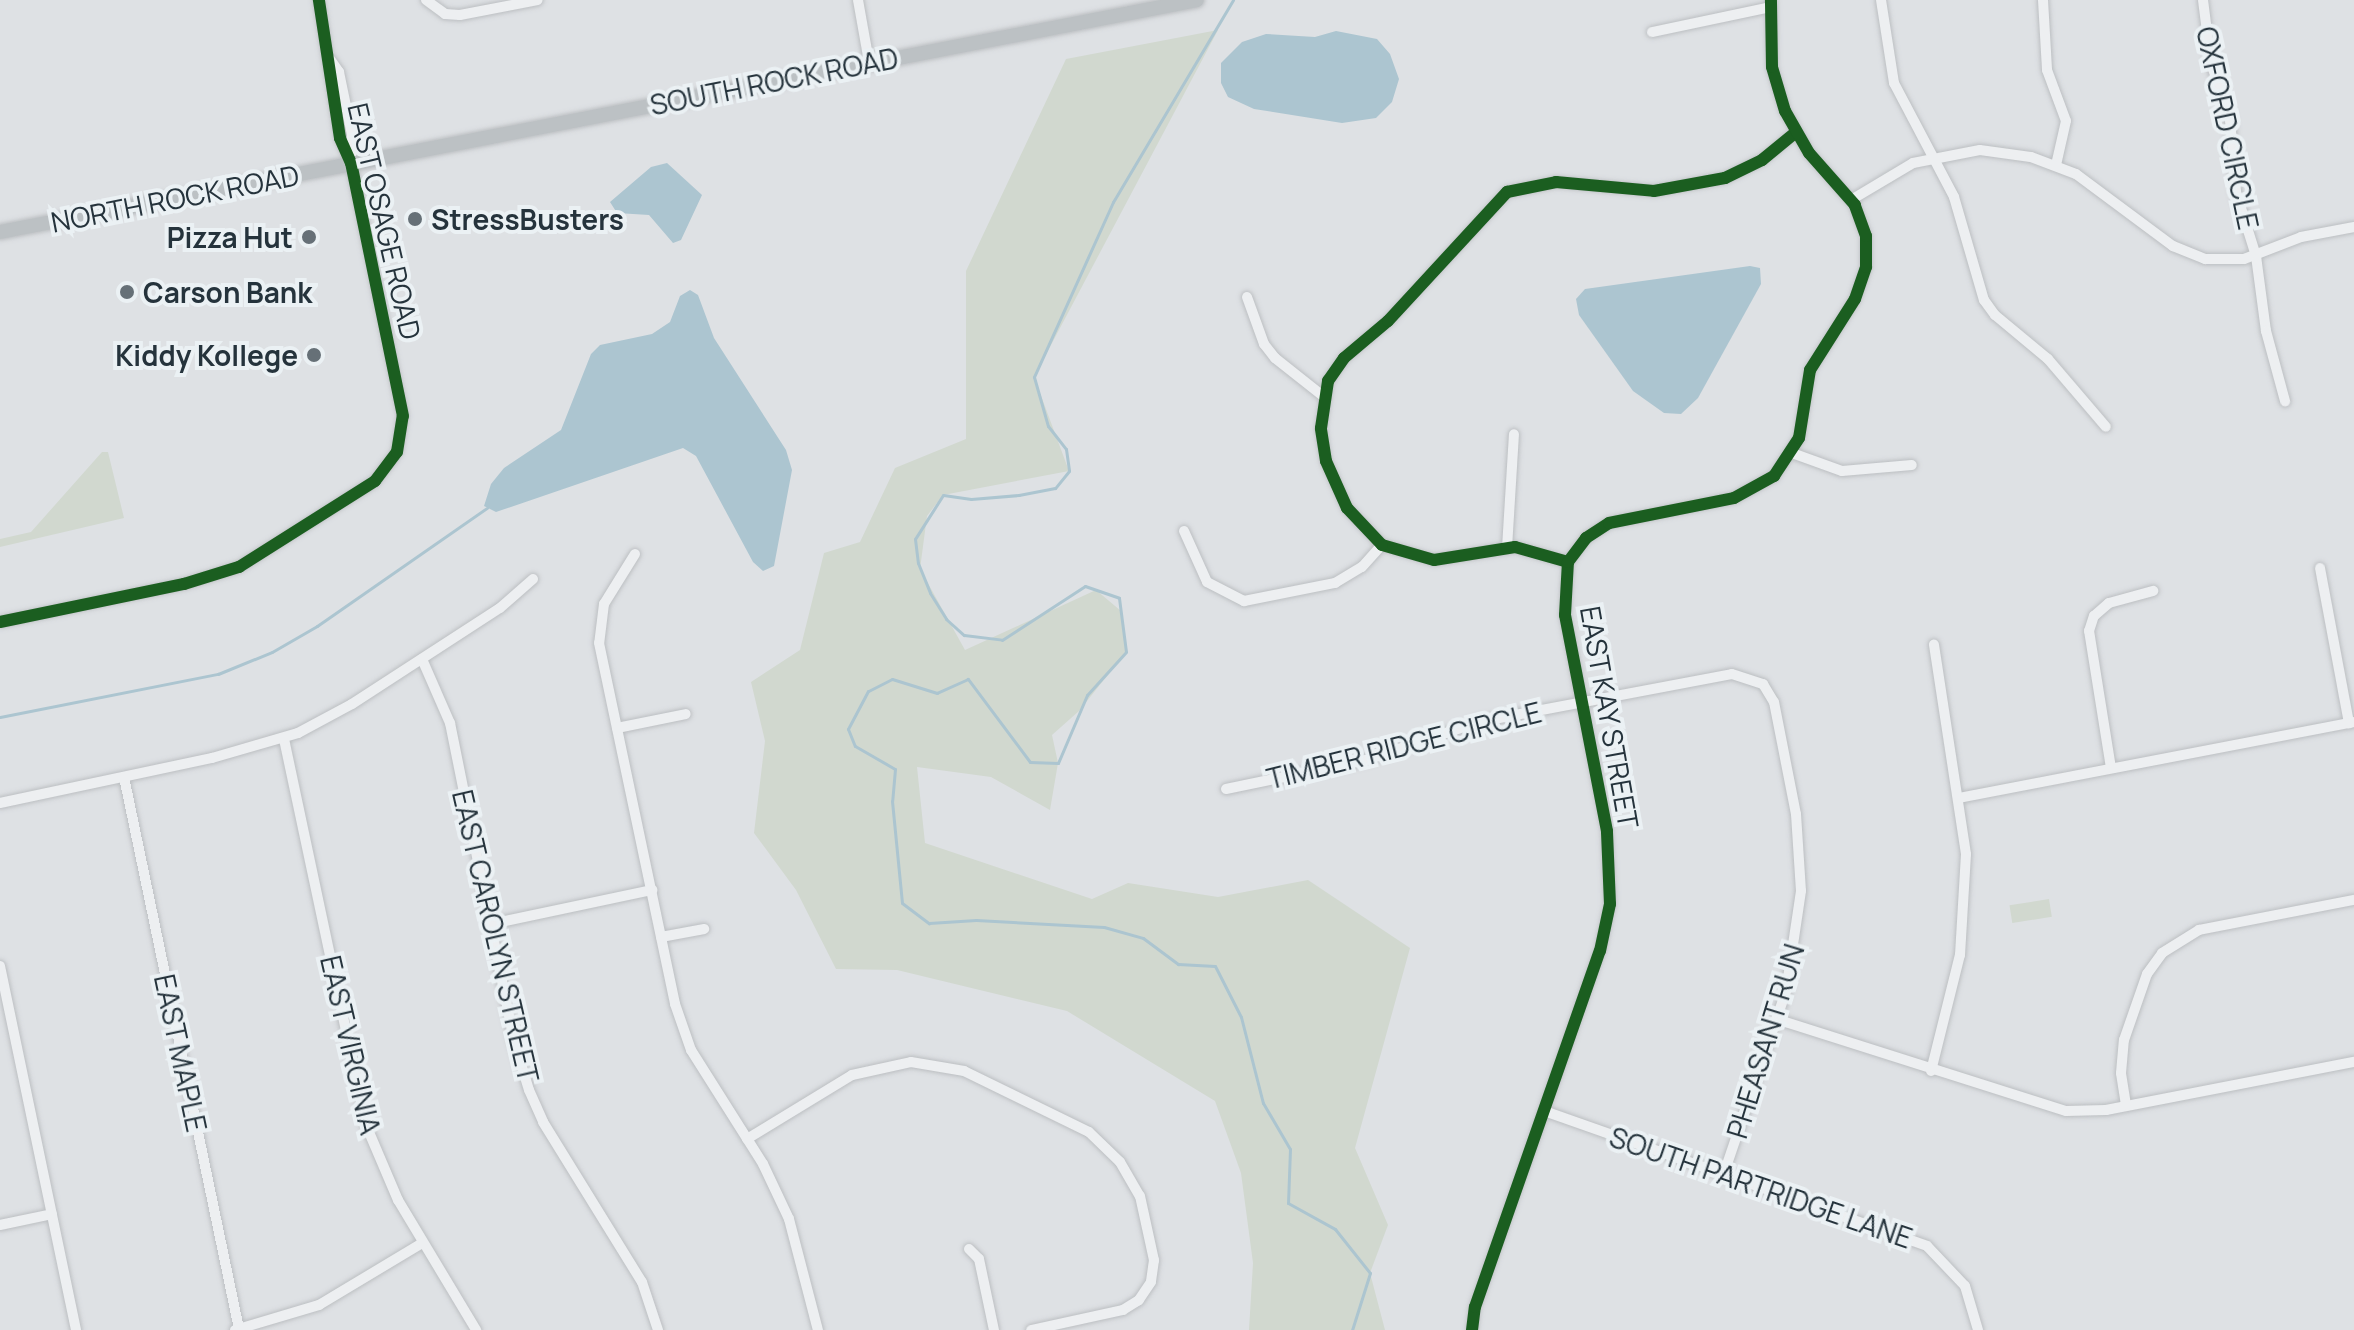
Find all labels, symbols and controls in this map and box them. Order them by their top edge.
street label: OXFORD CIRCLE [2190,24,2266,232]
street label: SOUTH ROCK ROAD [647,40,901,122]
street label: EAST OSAGE ROAD [341,99,429,343]
street label: NORTH ROCK ROAD [48,157,302,239]
place label: StressBusters [431,202,624,236]
marker: StressBusters [406,210,424,228]
place label: Pizza Hut [167,220,293,254]
marker: Pizza Hut [300,228,318,246]
place label: Carson Bank [143,275,312,309]
marker: Carson Bank [118,283,136,301]
place label: Kiddy Kollege [115,338,298,372]
marker: Kiddy Kollege [305,346,323,364]
street label: EAST KAY STREET [1574,602,1646,832]
street label: TIMBER RIDGE CIRCLE [1263,695,1545,795]
street label: EAST CAROLYN STREET [446,786,546,1086]
street label: PHEASANT RUN [1719,939,1811,1143]
street label: EAST VIRGINIA [314,952,388,1138]
street label: EAST MAPLE [148,971,214,1135]
street label: SOUTH PARTRIDGE LANE [1605,1119,1917,1255]

